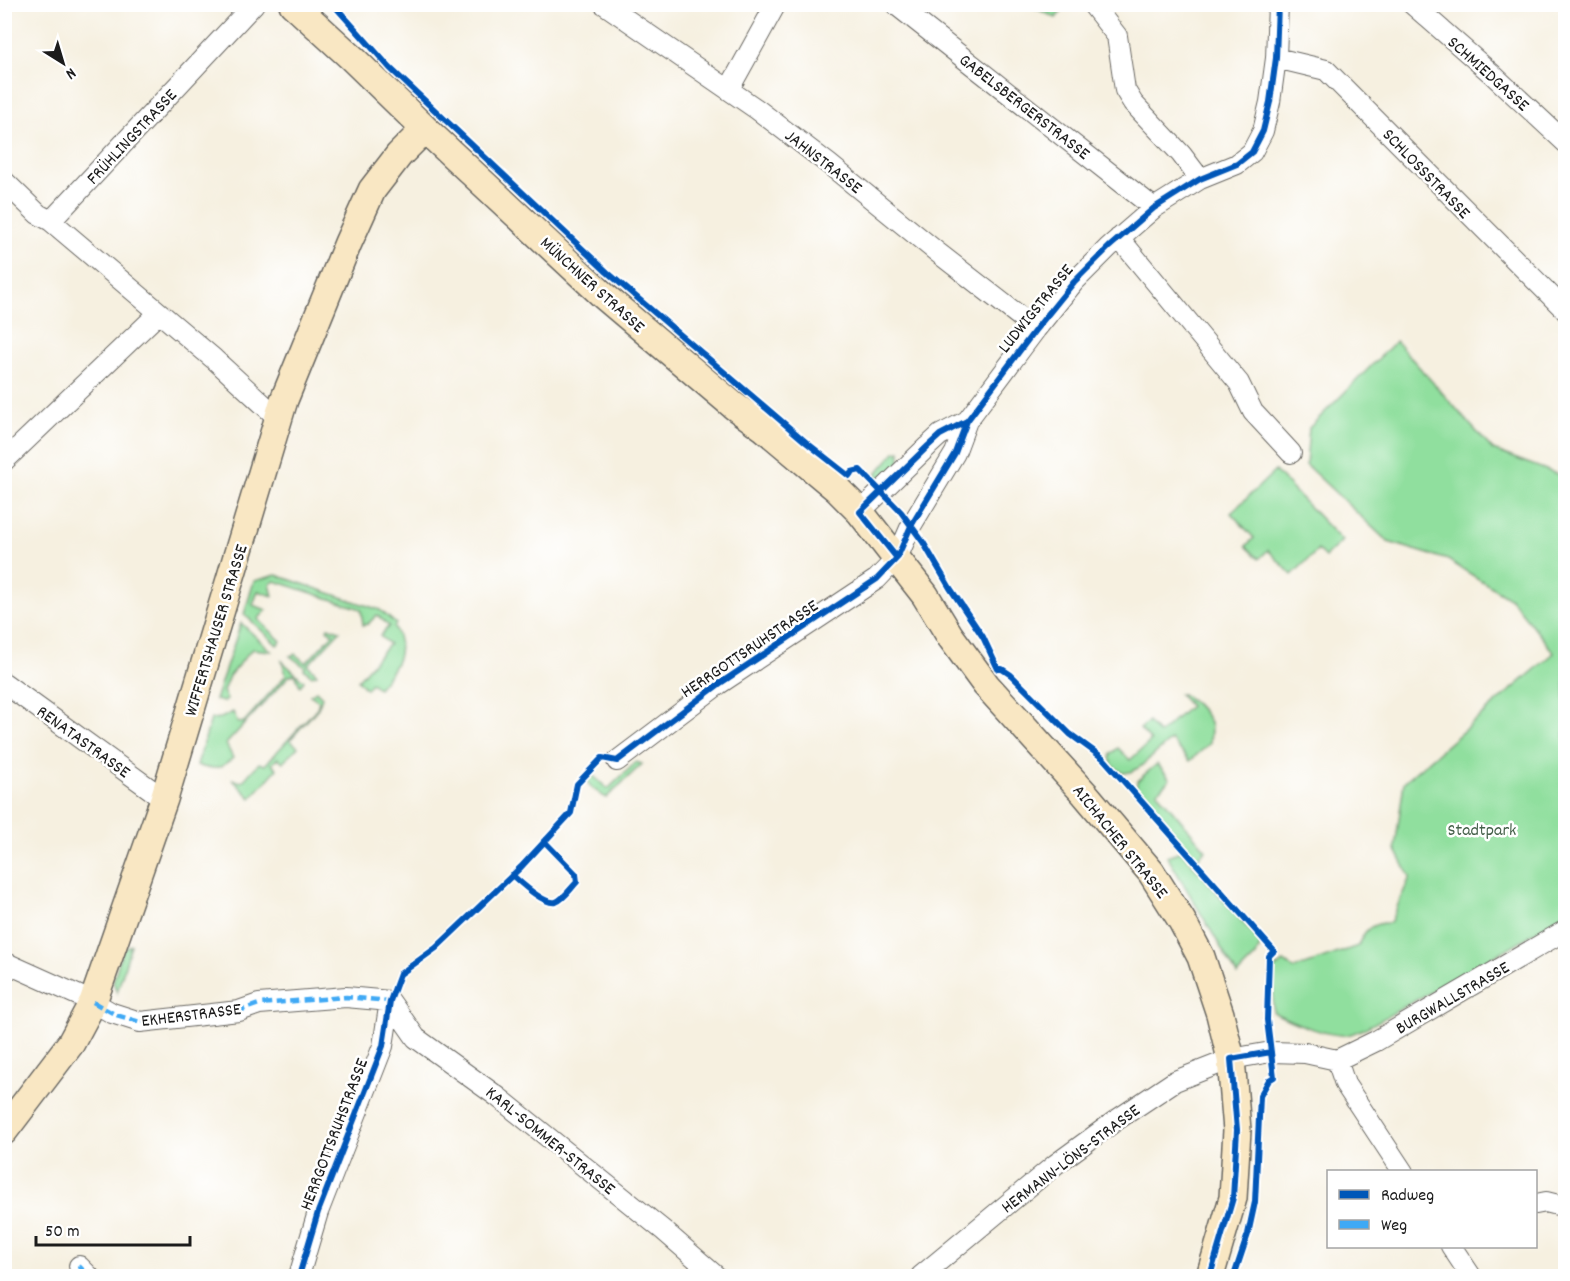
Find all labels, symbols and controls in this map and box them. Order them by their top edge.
street label: SCHMIEDGASSE [1441,31,1534,118]
north arrow [33,33,93,93]
street label: GABELSBERGERSTRASSE [953,49,1094,167]
text: N [60,61,81,85]
street label: FRÜHLINGSTRASSE [82,84,184,191]
street label: SCHLOSSSTRASSE [1375,124,1475,226]
street label: JAHNSTRASSE [778,125,867,201]
street label: MÜNCHNER STRASSE [533,232,649,340]
street label: LUDWIGSTRASSE [993,260,1081,359]
street label: WIFFERTSHAUSER STRASSE [179,542,255,720]
street label: HERRGOTTSRUHSTRASSE [677,595,824,705]
street label: RENATASTRASSE [30,700,135,786]
street label: AICHACHER STRASSE [1065,780,1173,905]
park label: Stadtpark [1448,819,1516,844]
street label: BURGWALLSTRASSE [1392,956,1515,1042]
street label: EKHERSTRASSE [140,998,243,1035]
street label: HERRGOTTSRUHSTRASSE [295,1055,376,1215]
street label: KARL-SOMMER-STRASSE [479,1082,620,1202]
street label: HERMANN-LÖNS-STRASSE [997,1099,1146,1221]
legend [1327,1170,1537,1248]
text: Radweg [1381,1184,1434,1209]
scale bar [36,1209,190,1247]
text: Weg [1381,1214,1407,1239]
text: 50 m [45,1220,80,1245]

